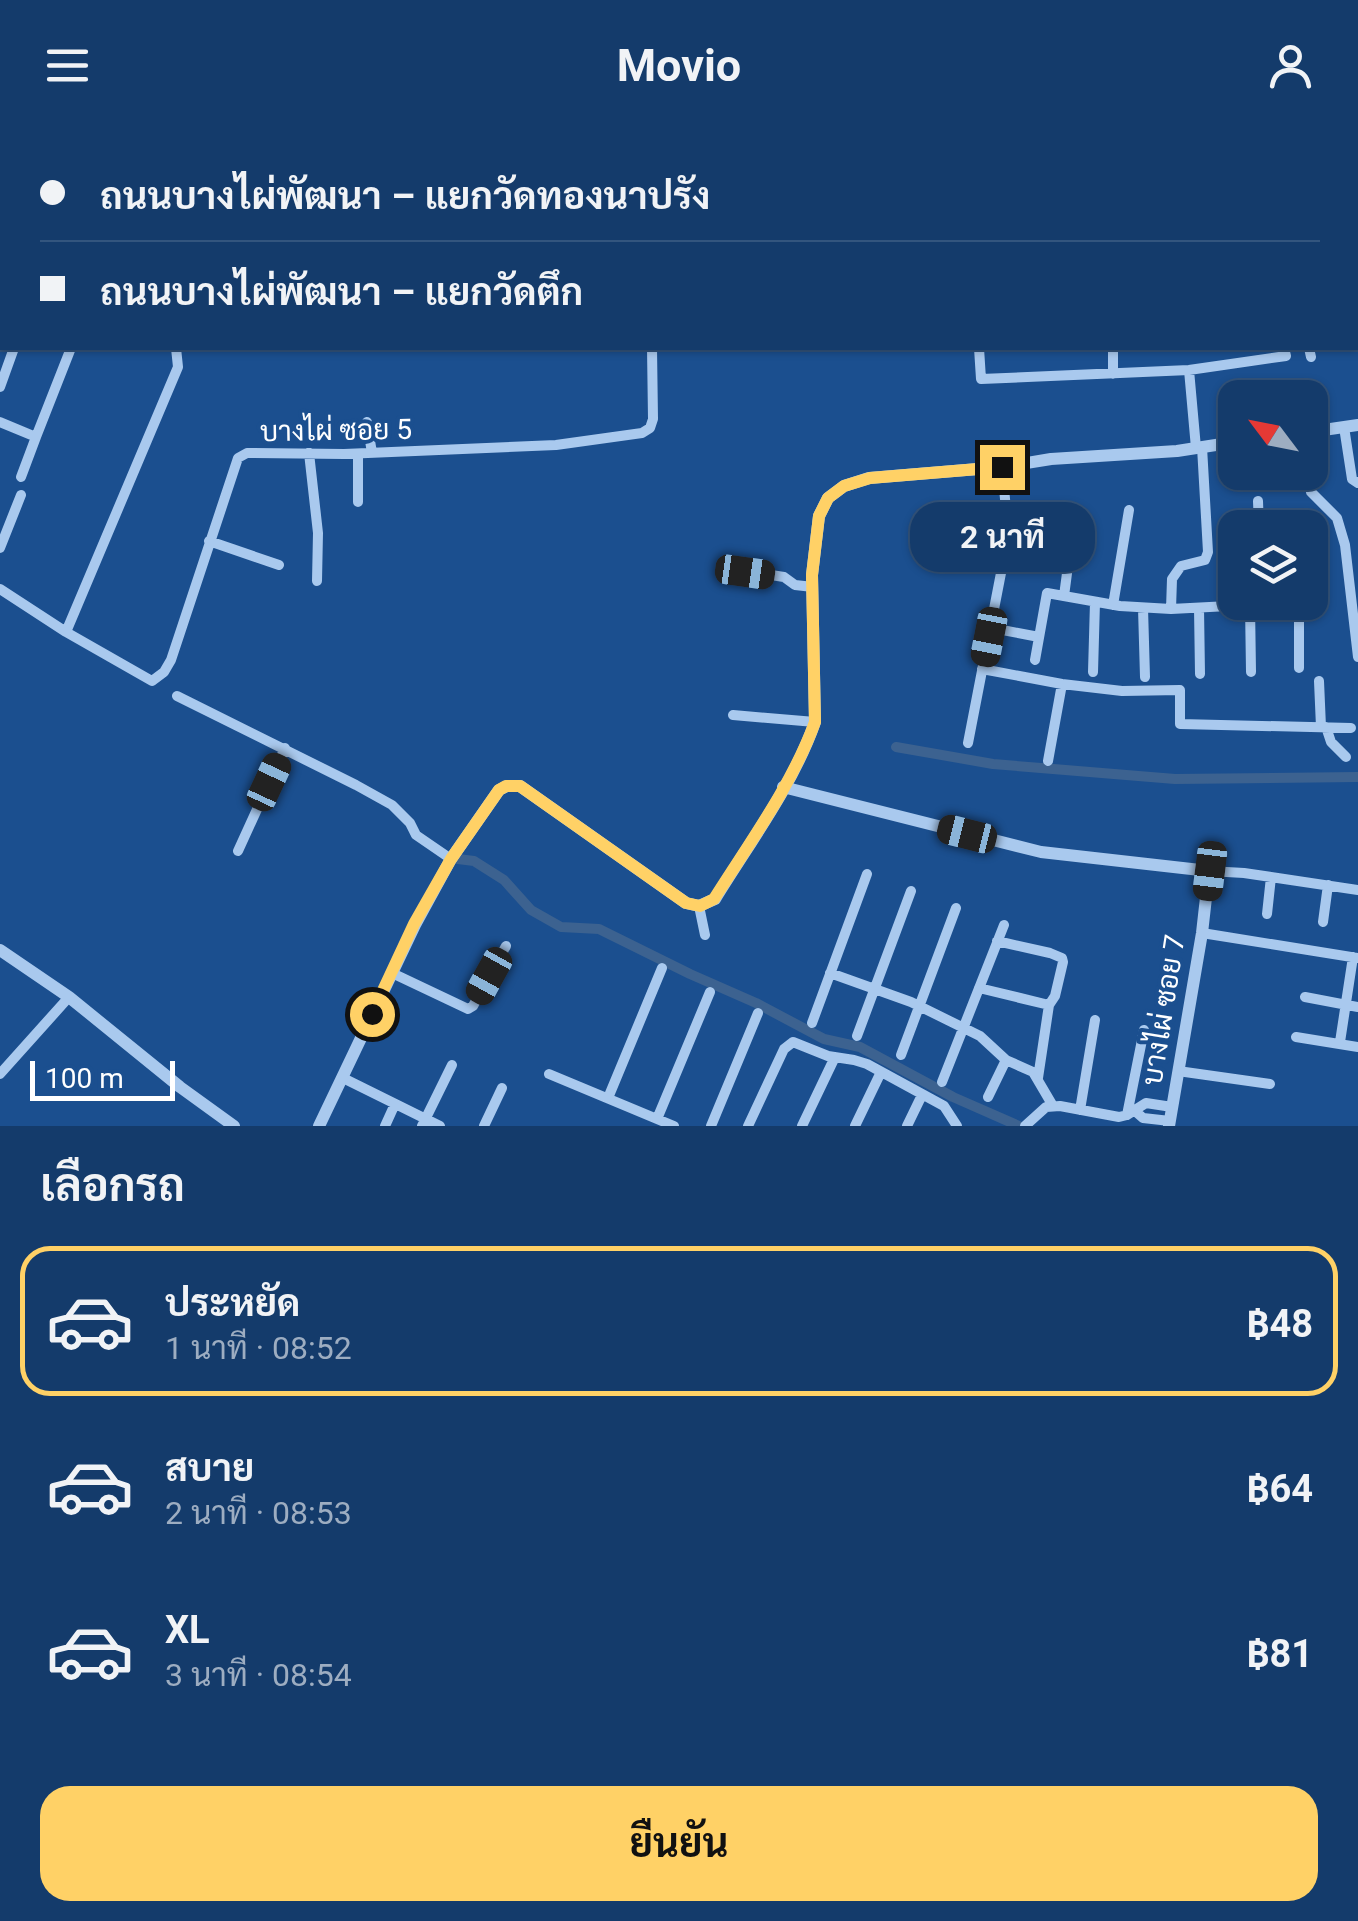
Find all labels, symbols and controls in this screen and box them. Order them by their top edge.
icon: menu [40,38,95,93]
icon: person [1263,38,1318,93]
text: Movio [617,39,741,92]
text: ถนนบางไผ่พัฒนา – แยกวัดทองนาปรัง [100,174,710,218]
text: ถนนบางไผ่พัฒนา – แยกวัดตึก [100,270,583,314]
north arrow [1218,380,1328,490]
map controls [1218,380,1328,620]
street label: บางไผ่ ซอย 5 [260,410,412,448]
route end [980,445,1025,490]
callout: 2 นาที [910,502,1094,572]
button: layers [1218,510,1328,620]
text: 2 นาที [960,518,1045,556]
car [713,553,777,591]
car [969,605,1009,669]
car [243,748,295,816]
car [934,812,1000,856]
car [1191,839,1229,903]
street label: บางไผ่ ซอย 7 [1132,932,1192,1088]
car [461,942,517,1010]
route start [350,992,395,1037]
scale bar [30,1056,175,1100]
text: 100 m [45,1062,124,1095]
text: เลือกรถ [40,1159,185,1212]
icon: car [45,1276,135,1366]
text: ประหยัด [165,1281,300,1325]
text: ฿48 [1246,1302,1313,1346]
text: 1 นาที · 08:52 [165,1329,352,1367]
icon: car [45,1441,135,1531]
text: สบาย [165,1446,254,1490]
text: ฿64 [1246,1467,1313,1511]
text: 2 นาที · 08:53 [165,1494,352,1532]
icon: car [45,1606,135,1696]
text: XL [165,1608,210,1652]
text: ฿81 [1246,1632,1313,1676]
text: 3 นาที · 08:54 [165,1656,352,1694]
button: ยืนยัน [40,1786,1318,1901]

